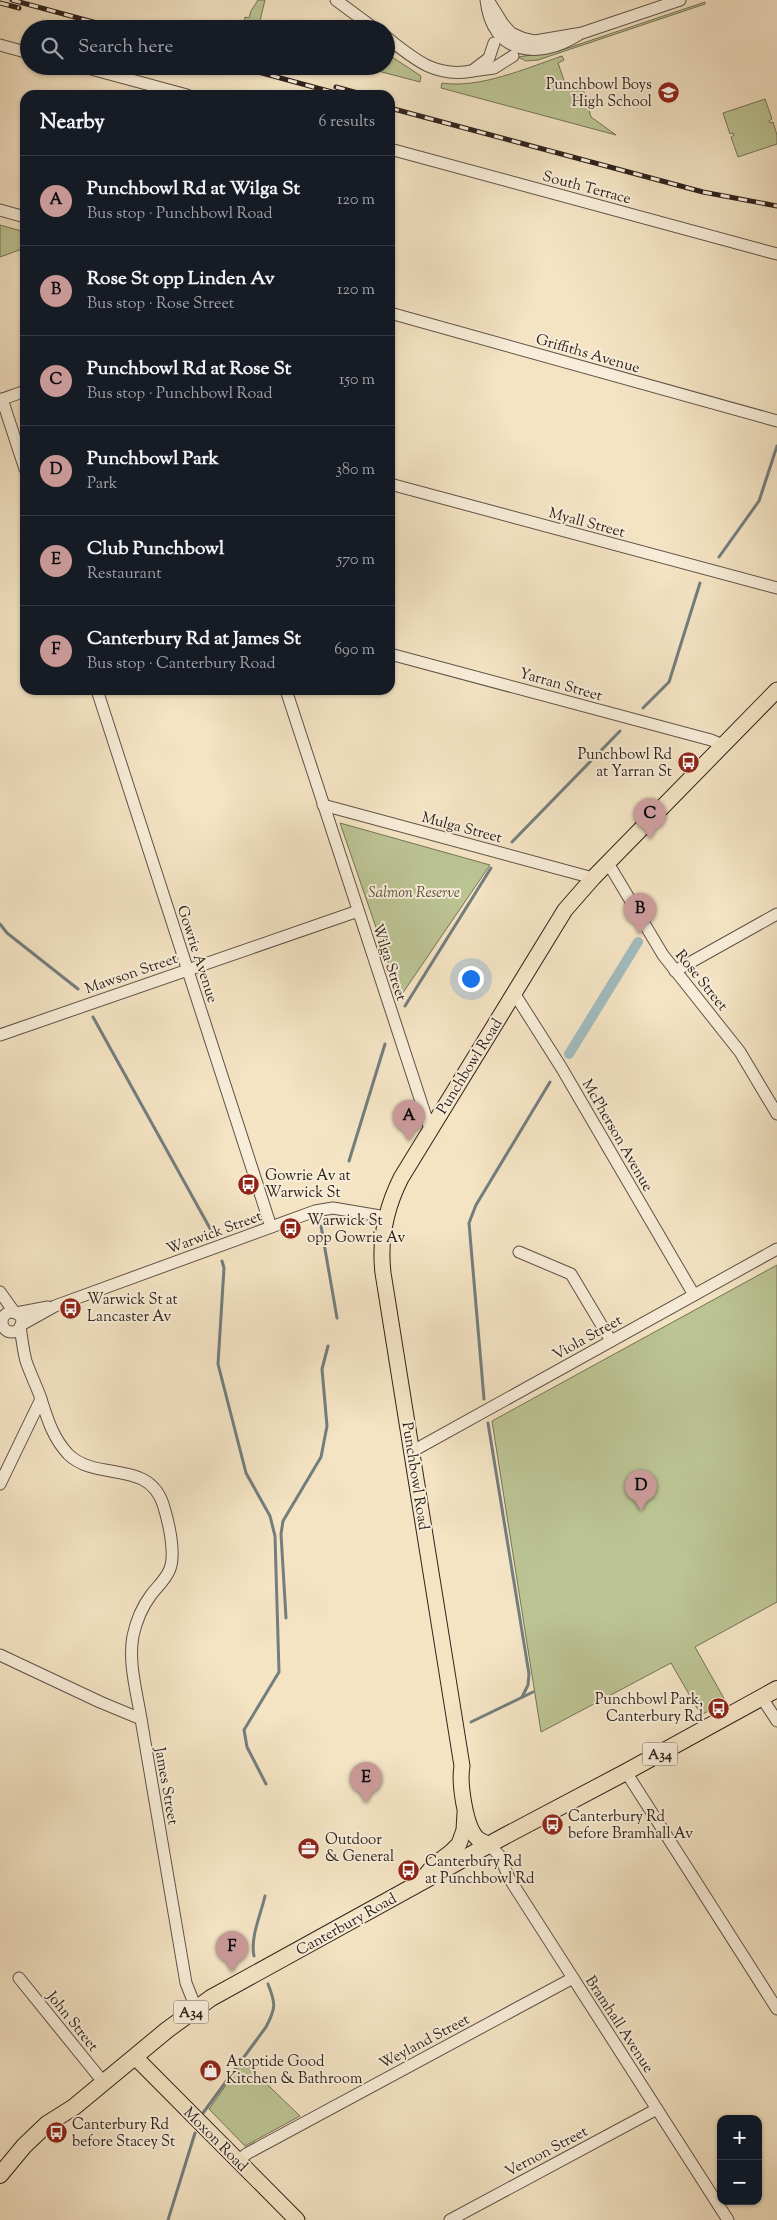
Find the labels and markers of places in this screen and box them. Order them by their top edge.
place label: Punchbowl Boys High School [546,75,652,113]
school or university icon: Punchbowl Boys High School [656,81,680,105]
place label: Punchbowl Rd at Yarran St [578,745,673,783]
bus stop icon: Punchbowl Rd at Yarran St [676,751,700,775]
pin: C [634,798,666,839]
pin: B [624,893,656,934]
pin: A [393,1100,425,1141]
place label: Gowrie Av at Warwick St [265,1166,351,1204]
bus stop icon: Gowrie Av at Warwick St [237,1172,261,1196]
place label: Warwick St opp Gowrie Av [307,1211,405,1249]
bus stop icon: Warwick St opp Gowrie Av [279,1217,303,1241]
place label: Warwick St at Lancaster Av [87,1290,178,1328]
bus stop icon: Warwick St at Lancaster Av [59,1296,83,1320]
pin: D [625,1470,657,1511]
place label: Punchbowl Park, Canterbury Rd [595,1690,704,1728]
bus stop icon: Punchbowl Park, Canterbury Rd [707,1696,731,1720]
pin: E [350,1762,382,1803]
place label: Canterbury Rd before Bramhall Av [568,1807,693,1845]
bus stop icon: Canterbury Rd before Bramhall Av [540,1813,564,1837]
place label: Outdoor & General [325,1830,394,1868]
office icon: Outdoor & General [297,1836,321,1860]
place label: Canterbury Rd at Punchbowl Rd [425,1852,535,1890]
bus stop icon: Canterbury Rd at Punchbowl Rd [397,1858,421,1882]
pin: F [216,1931,248,1972]
place label: Atoptide Good Kitchen & Bathroom [226,2052,363,2090]
shop icon: Atoptide Good Kitchen & Bathroom [198,2058,222,2082]
place label: Canterbury Rd before Stacey St [72,2115,175,2153]
bus stop icon: Canterbury Rd before Stacey St [44,2121,68,2145]

